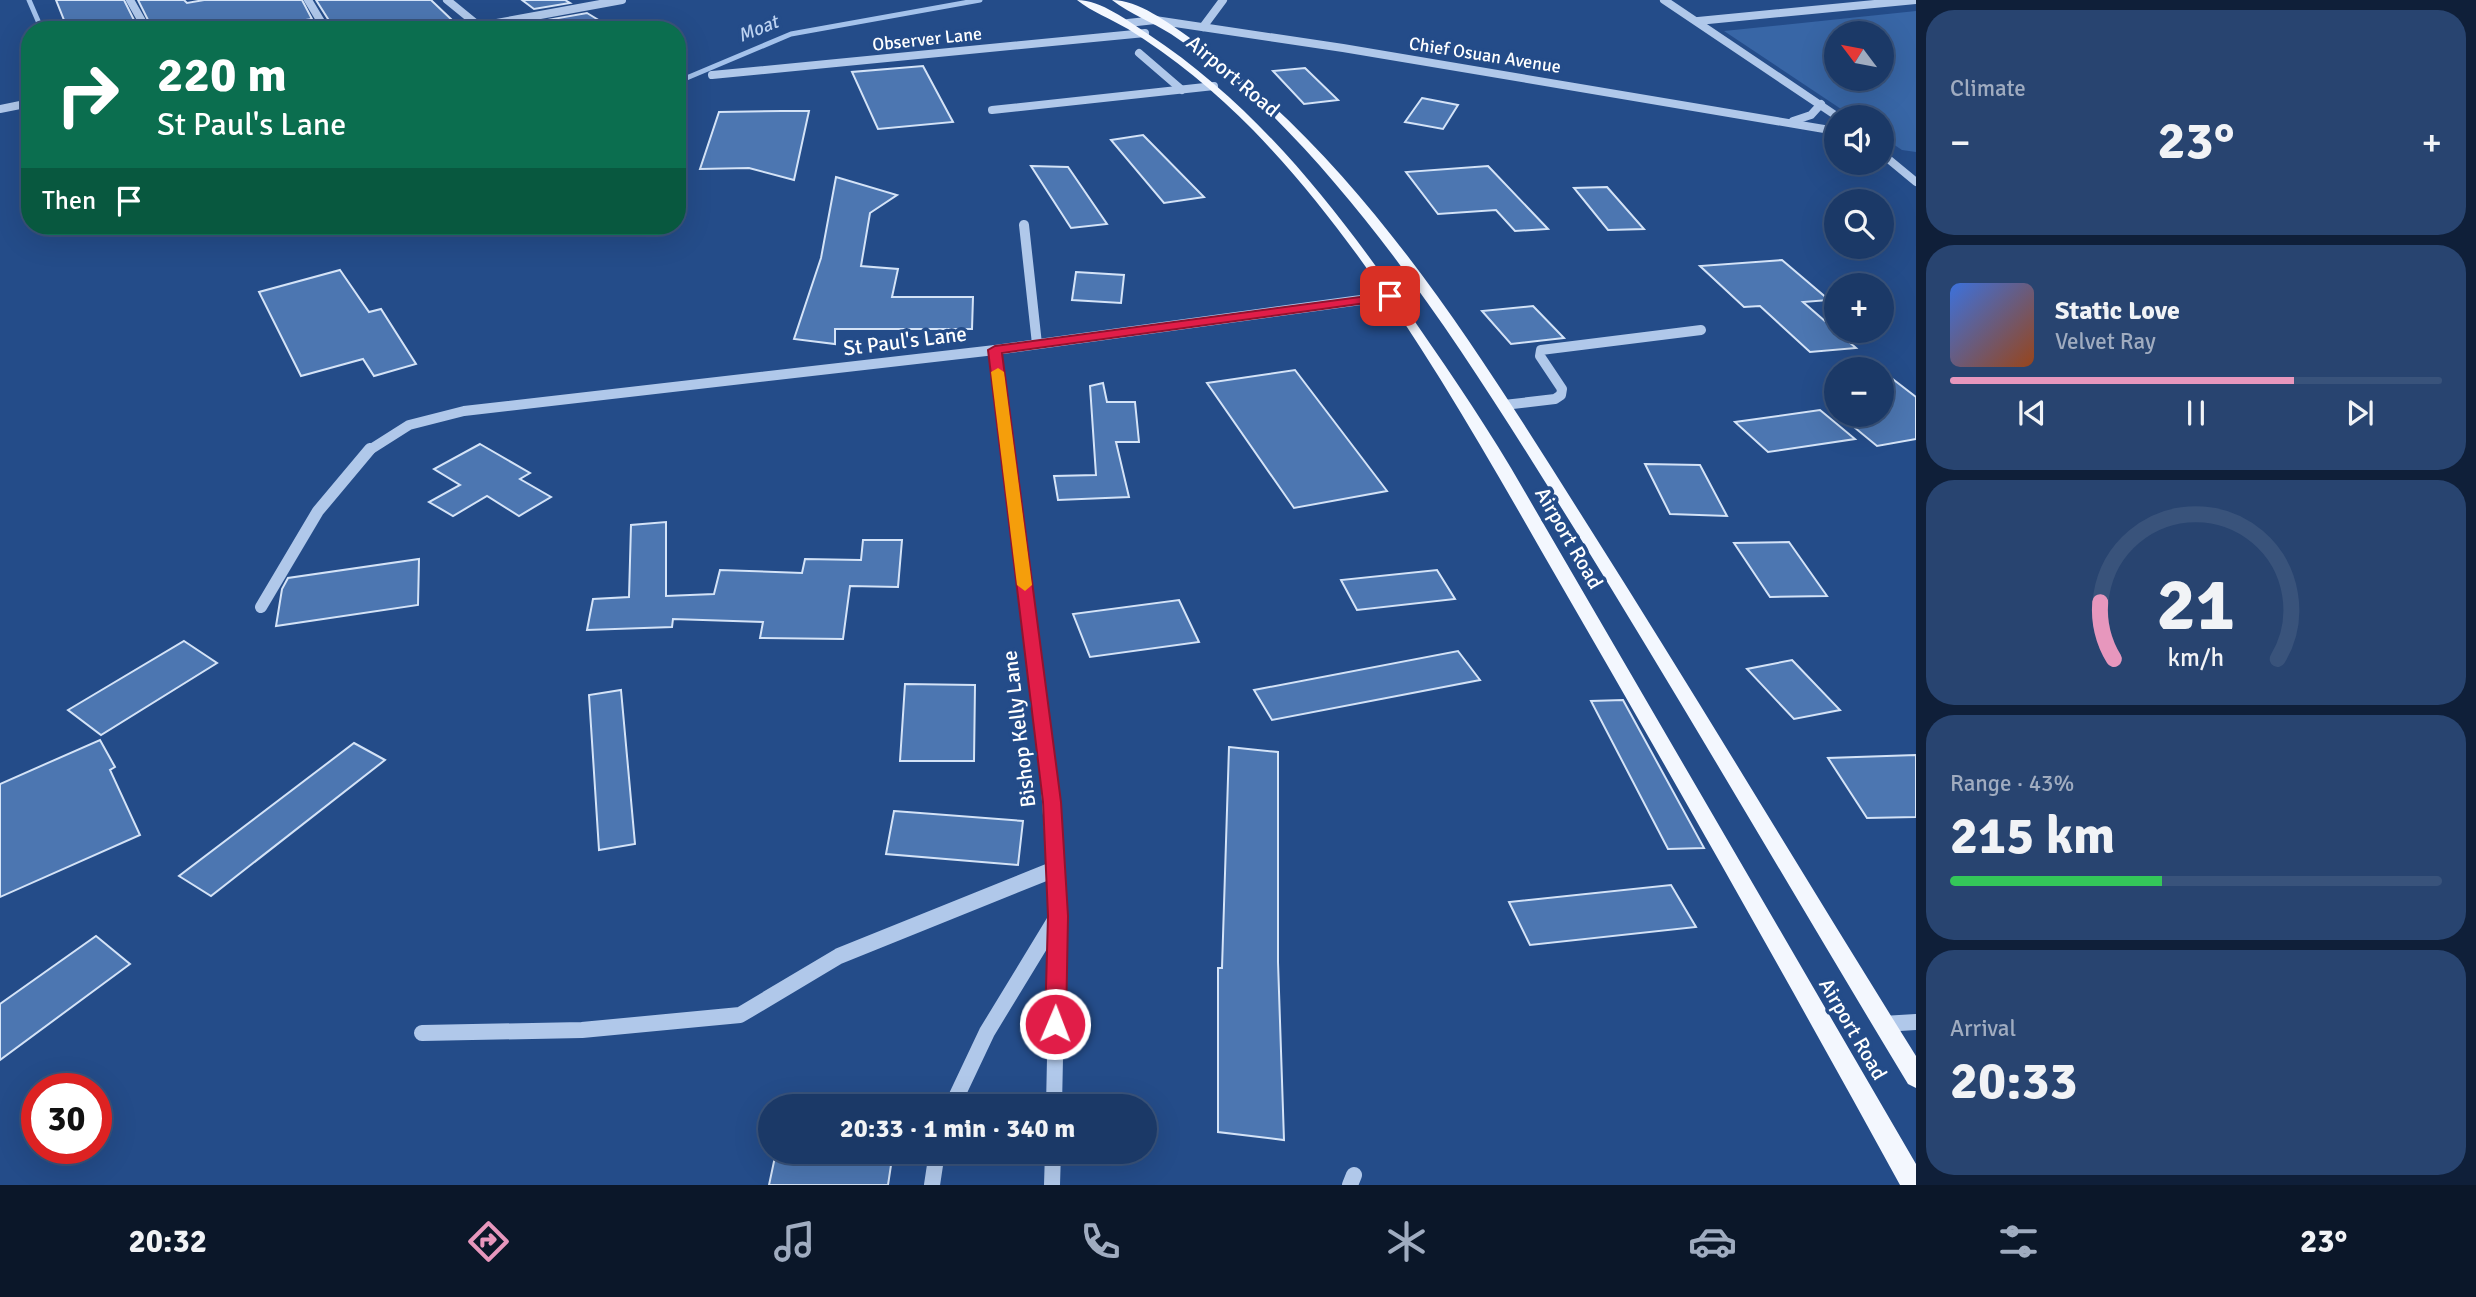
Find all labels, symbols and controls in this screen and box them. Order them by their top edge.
water label: Moat [734,9,784,48]
north arrow [1824,21,1894,91]
map controls [1824,21,1894,427]
street label: Observer Lane [871,22,983,56]
street label: Airport Road [1181,30,1285,122]
street label: Chief Osuan Avenue [1408,32,1562,78]
text: 220 m [157,45,287,105]
icon: right [42,49,133,140]
text: Climate [1950,74,2026,103]
text: St Paul's Lane [157,105,346,144]
button: sound [1824,105,1894,175]
text: 23° [2158,109,2234,173]
text: − [1950,119,1971,166]
text: + [2421,119,2442,166]
icon: arrive [110,182,148,220]
text: Then [42,185,96,217]
button: search [1824,189,1894,259]
pin [1360,266,1420,326]
button: + [1824,273,1894,343]
icon: arrive [1371,277,1409,315]
text: Static Love [2055,295,2180,327]
street label: St Paul's Lane [842,321,968,361]
text: Velvet Ray [2055,327,2156,356]
button: − [1824,357,1894,427]
icon: previous [2013,394,2051,432]
icon: pause [2177,394,2215,432]
icon: next [2341,394,2379,432]
street label: Airport Road [1529,482,1609,594]
text: 21 [2157,561,2235,650]
text: km/h [2168,641,2224,672]
street label: Bishop Kelly Lane [996,649,1042,809]
text: Range · 43% [1950,769,2074,798]
text: 215 km [1950,804,2115,868]
street label: Airport Road [1813,973,1893,1085]
position arrow [1018,987,1092,1061]
text: Arrival [1950,1014,2016,1043]
text: 20:33 [1950,1049,2078,1113]
speed limit sign: 30 [21,1073,112,1164]
text: 20:33 · 1 min · 340 m [840,1113,1075,1145]
icon: directions [464,1217,513,1266]
icon: music [770,1217,819,1266]
icon: phone [1076,1217,1125,1266]
icon: climate [1382,1217,1431,1266]
icon: car [1688,1217,1737,1266]
icon: filters [1994,1217,2043,1266]
text: 20:32 [129,1222,207,1261]
text: 23° [2300,1222,2347,1261]

